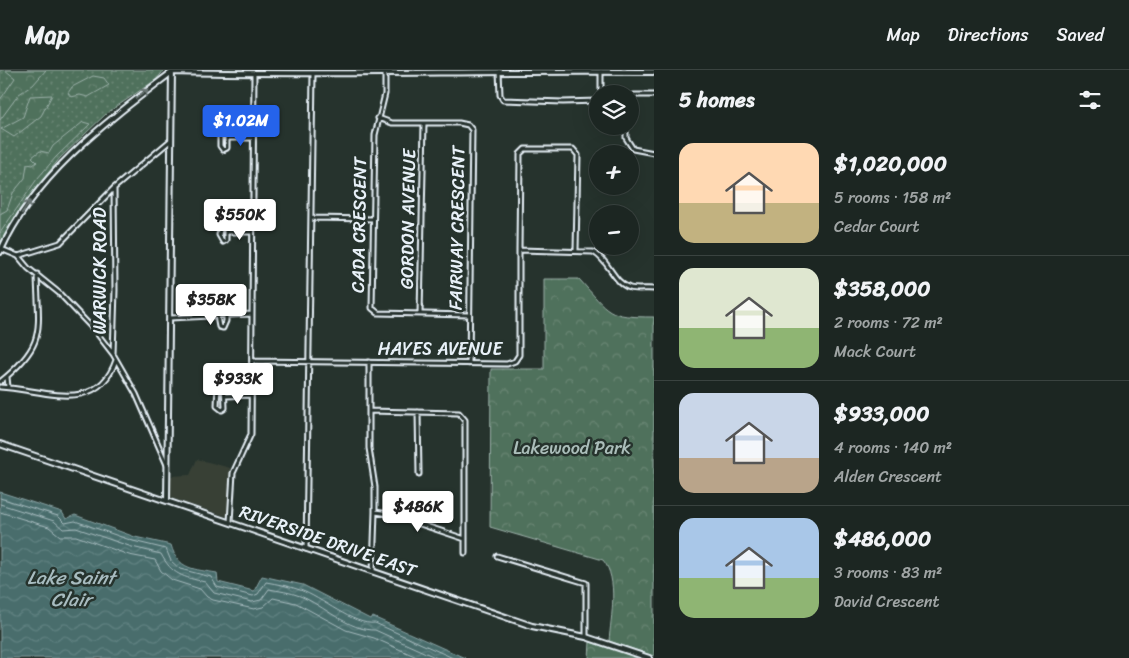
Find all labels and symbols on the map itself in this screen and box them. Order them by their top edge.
one-way arrow [135,89,148,100]
pin: $1.02M [200,104,282,147]
street label: FAIRWAY CRESCENT [440,144,474,311]
street label: GORDON AVENUE [391,148,425,289]
street label: CADA CRESCENT [342,155,376,293]
pin: $550K [205,198,275,241]
one-way arrow [21,201,31,215]
street label: WARWICK ROAD [84,207,116,334]
pin: $358K [176,284,246,326]
street label: HAYES AVENUE [378,333,503,365]
pin: $933K [203,362,273,405]
park label: Lakewood Park [513,432,631,464]
pin: $486K [383,490,453,533]
street label: RIVERSIDE DRIVE EAST [235,496,422,587]
water label: Lake Saint Clair [27,561,118,616]

